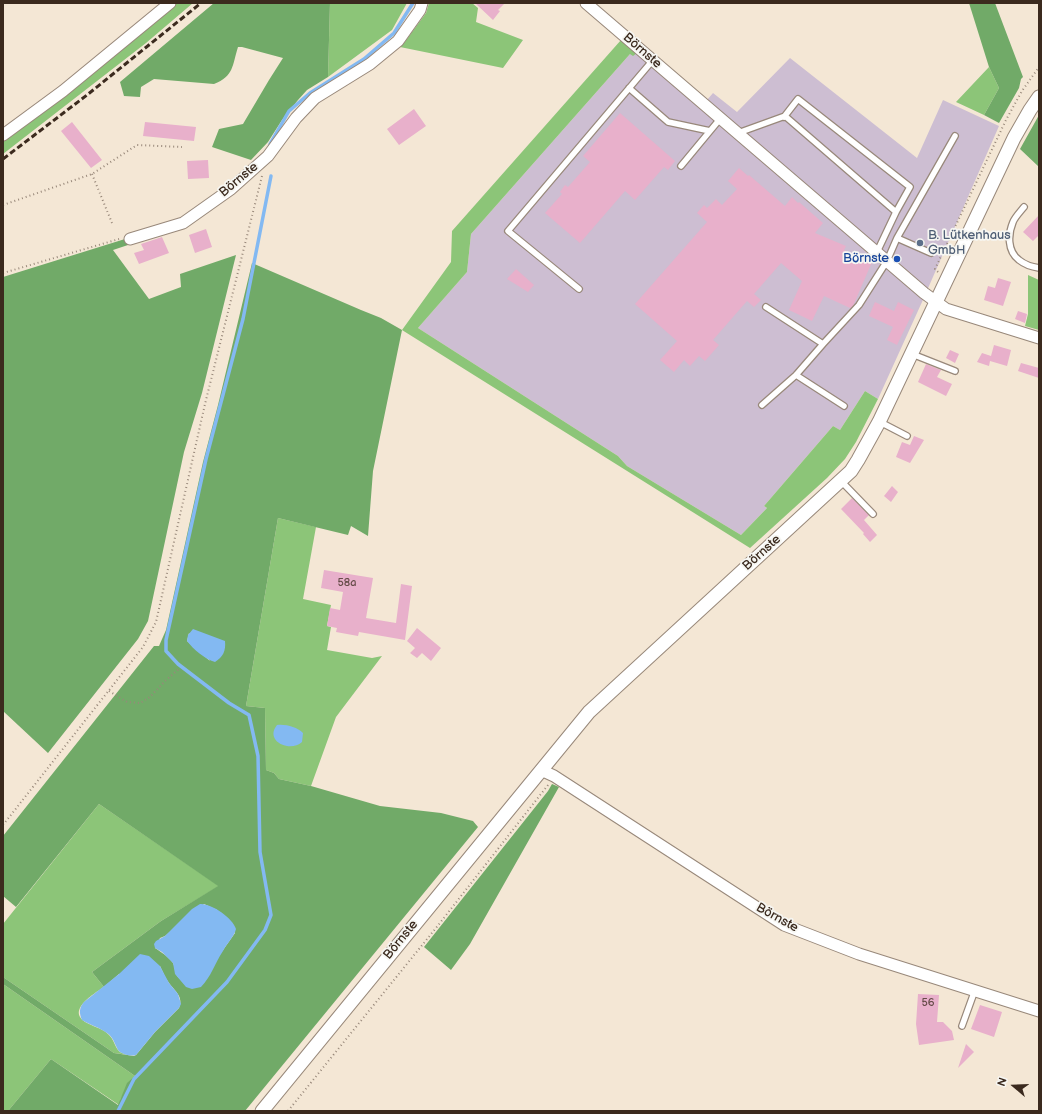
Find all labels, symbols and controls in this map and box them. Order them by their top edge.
street label: Börnste [620,30,664,72]
street label: Börnste [216,159,262,201]
place label: B. Lütkenhaus GmbH [928,228,1011,259]
marker: B. Lütkenhaus GmbH [915,238,925,248]
place label: Börnste [843,251,889,267]
marker: Börnste [892,254,902,264]
street label: Börnste [740,532,784,574]
house number: 58a [338,576,356,590]
street label: Börnste [753,900,801,936]
street label: Börnste [380,917,422,963]
house number: 56 [921,996,935,1010]
north arrow [994,1066,1034,1106]
text: N [995,1076,1010,1088]

